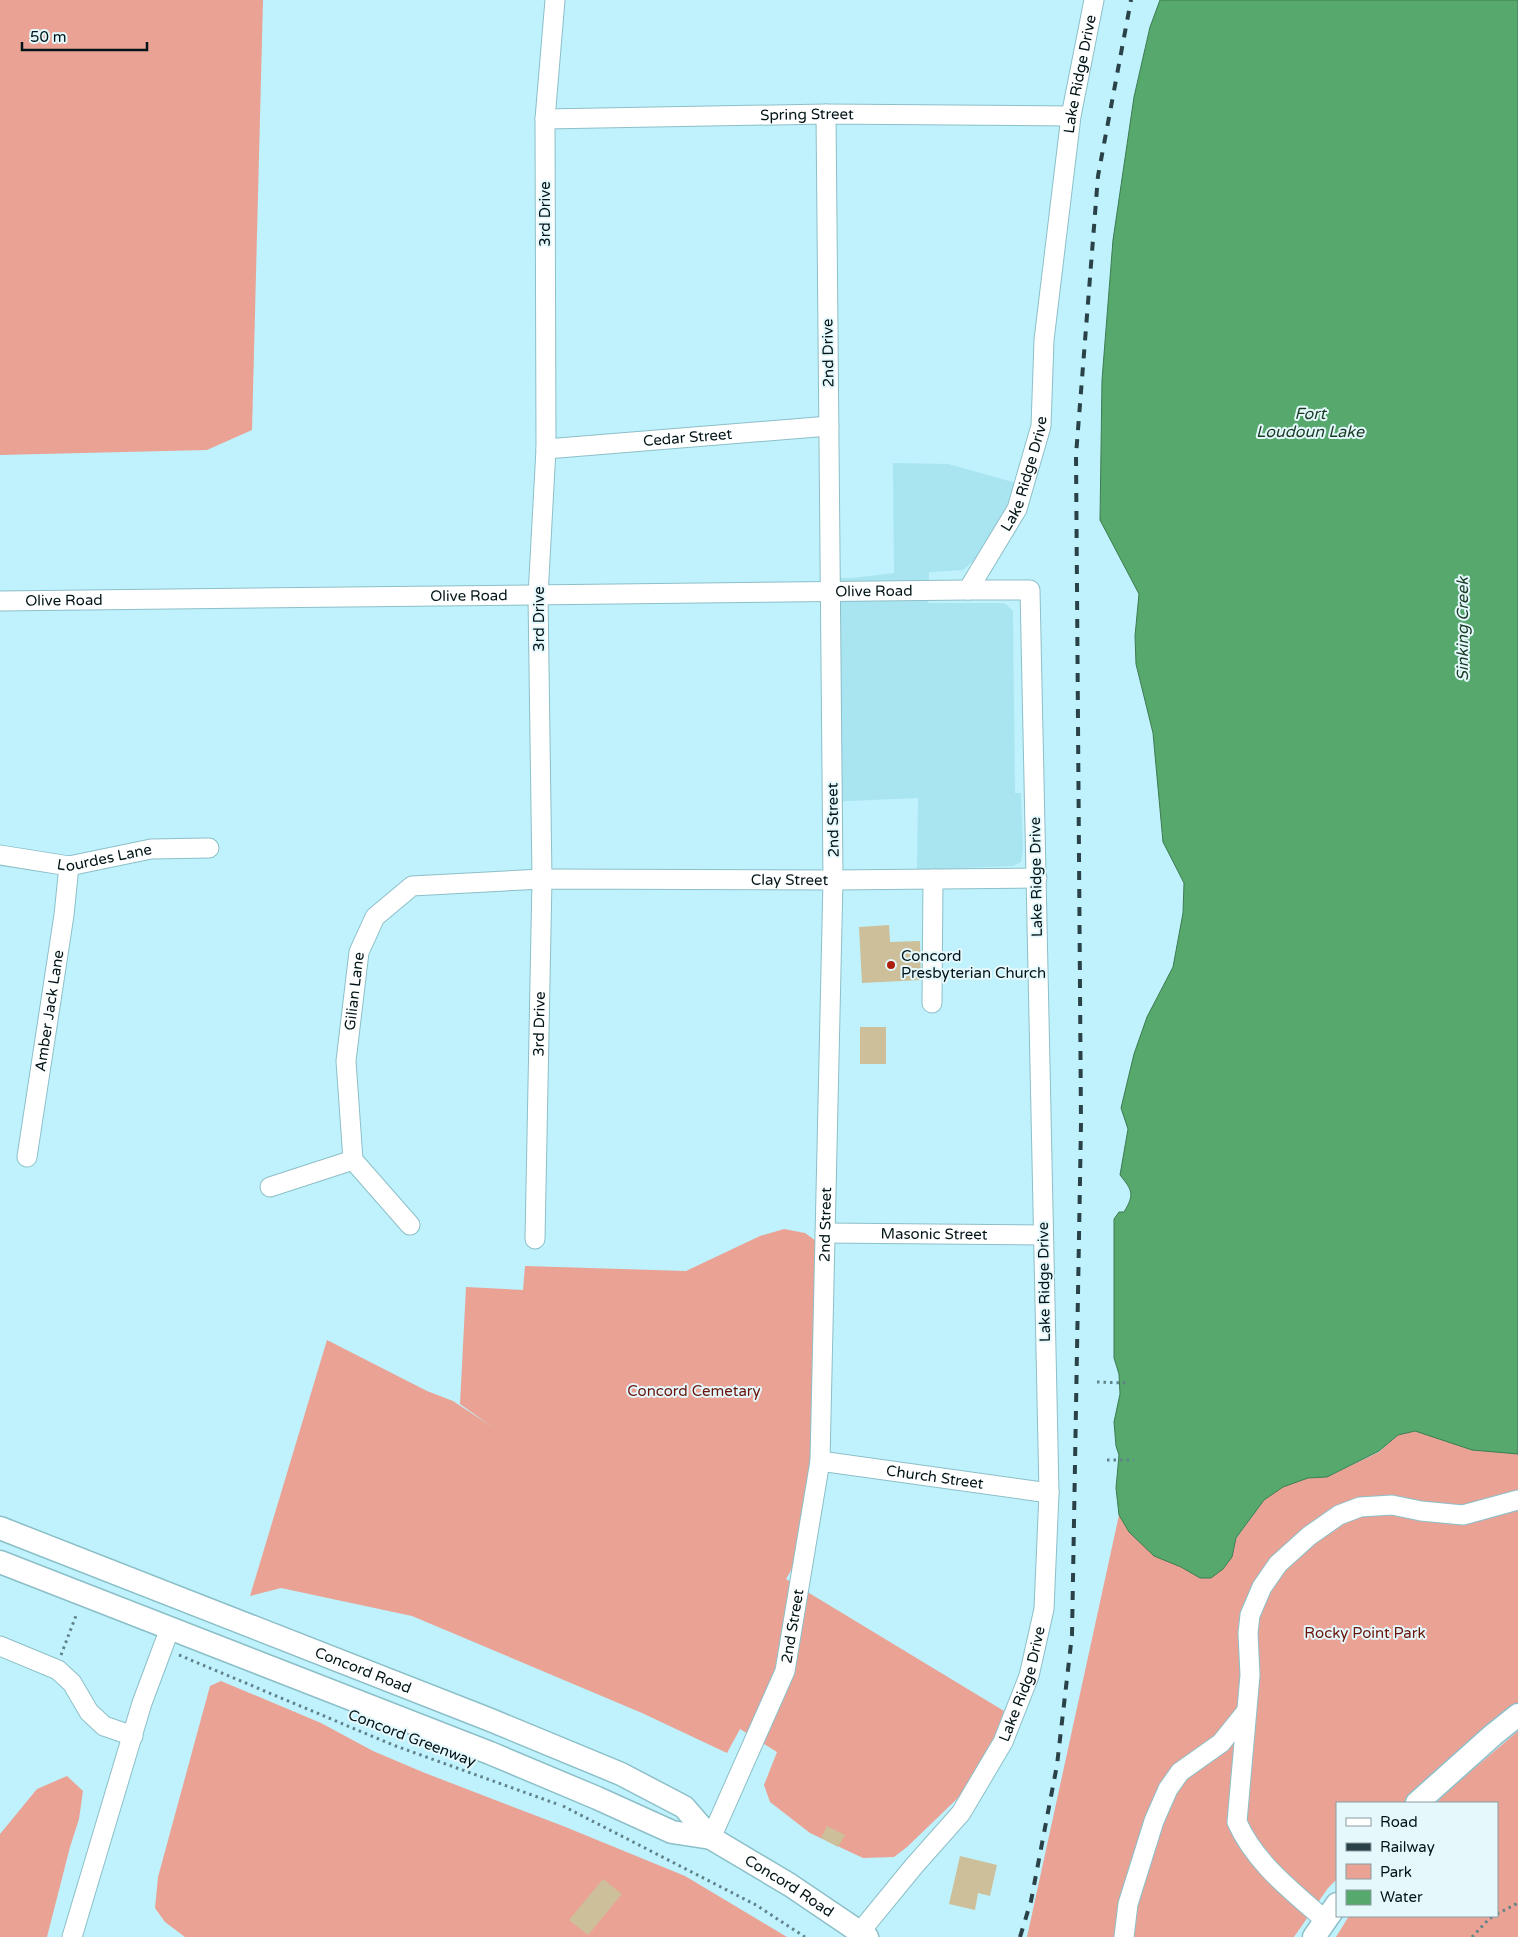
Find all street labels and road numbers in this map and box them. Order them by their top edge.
street label: Lake Ridge Drive [1060,13,1100,134]
street label: Spring Street [760,105,854,124]
street label: 3rd Drive [536,181,554,247]
street label: 2nd Drive [818,318,838,388]
street label: Lake Ridge Drive [997,416,1050,534]
street label: Cedar Street [642,425,733,450]
street label: Olive Road [835,582,913,601]
street label: Olive Road [430,586,508,605]
street label: 3rd Drive [530,586,548,652]
street label: Olive Road [25,591,103,610]
street label: 2nd Street [823,782,843,858]
street label: Lake Ridge Drive [1026,817,1046,937]
street label: Lourdes Lane [56,840,153,875]
street label: Clay Street [751,871,829,889]
street label: Amber Jack Lane [31,949,68,1073]
street label: Gilian Lane [341,951,368,1031]
street label: 3rd Drive [530,991,549,1057]
street label: 2nd Street [815,1187,835,1262]
street label: Lake Ridge Drive [1034,1222,1054,1342]
street label: Masonic Street [880,1225,988,1243]
street label: Church Street [885,1461,985,1493]
street label: 2nd Street [777,1588,808,1665]
street label: Lake Ridge Drive [995,1625,1049,1744]
street label: Concord Road [312,1643,414,1697]
street label: Concord Greenway [346,1705,478,1771]
street label: Concord Road [741,1851,837,1921]

